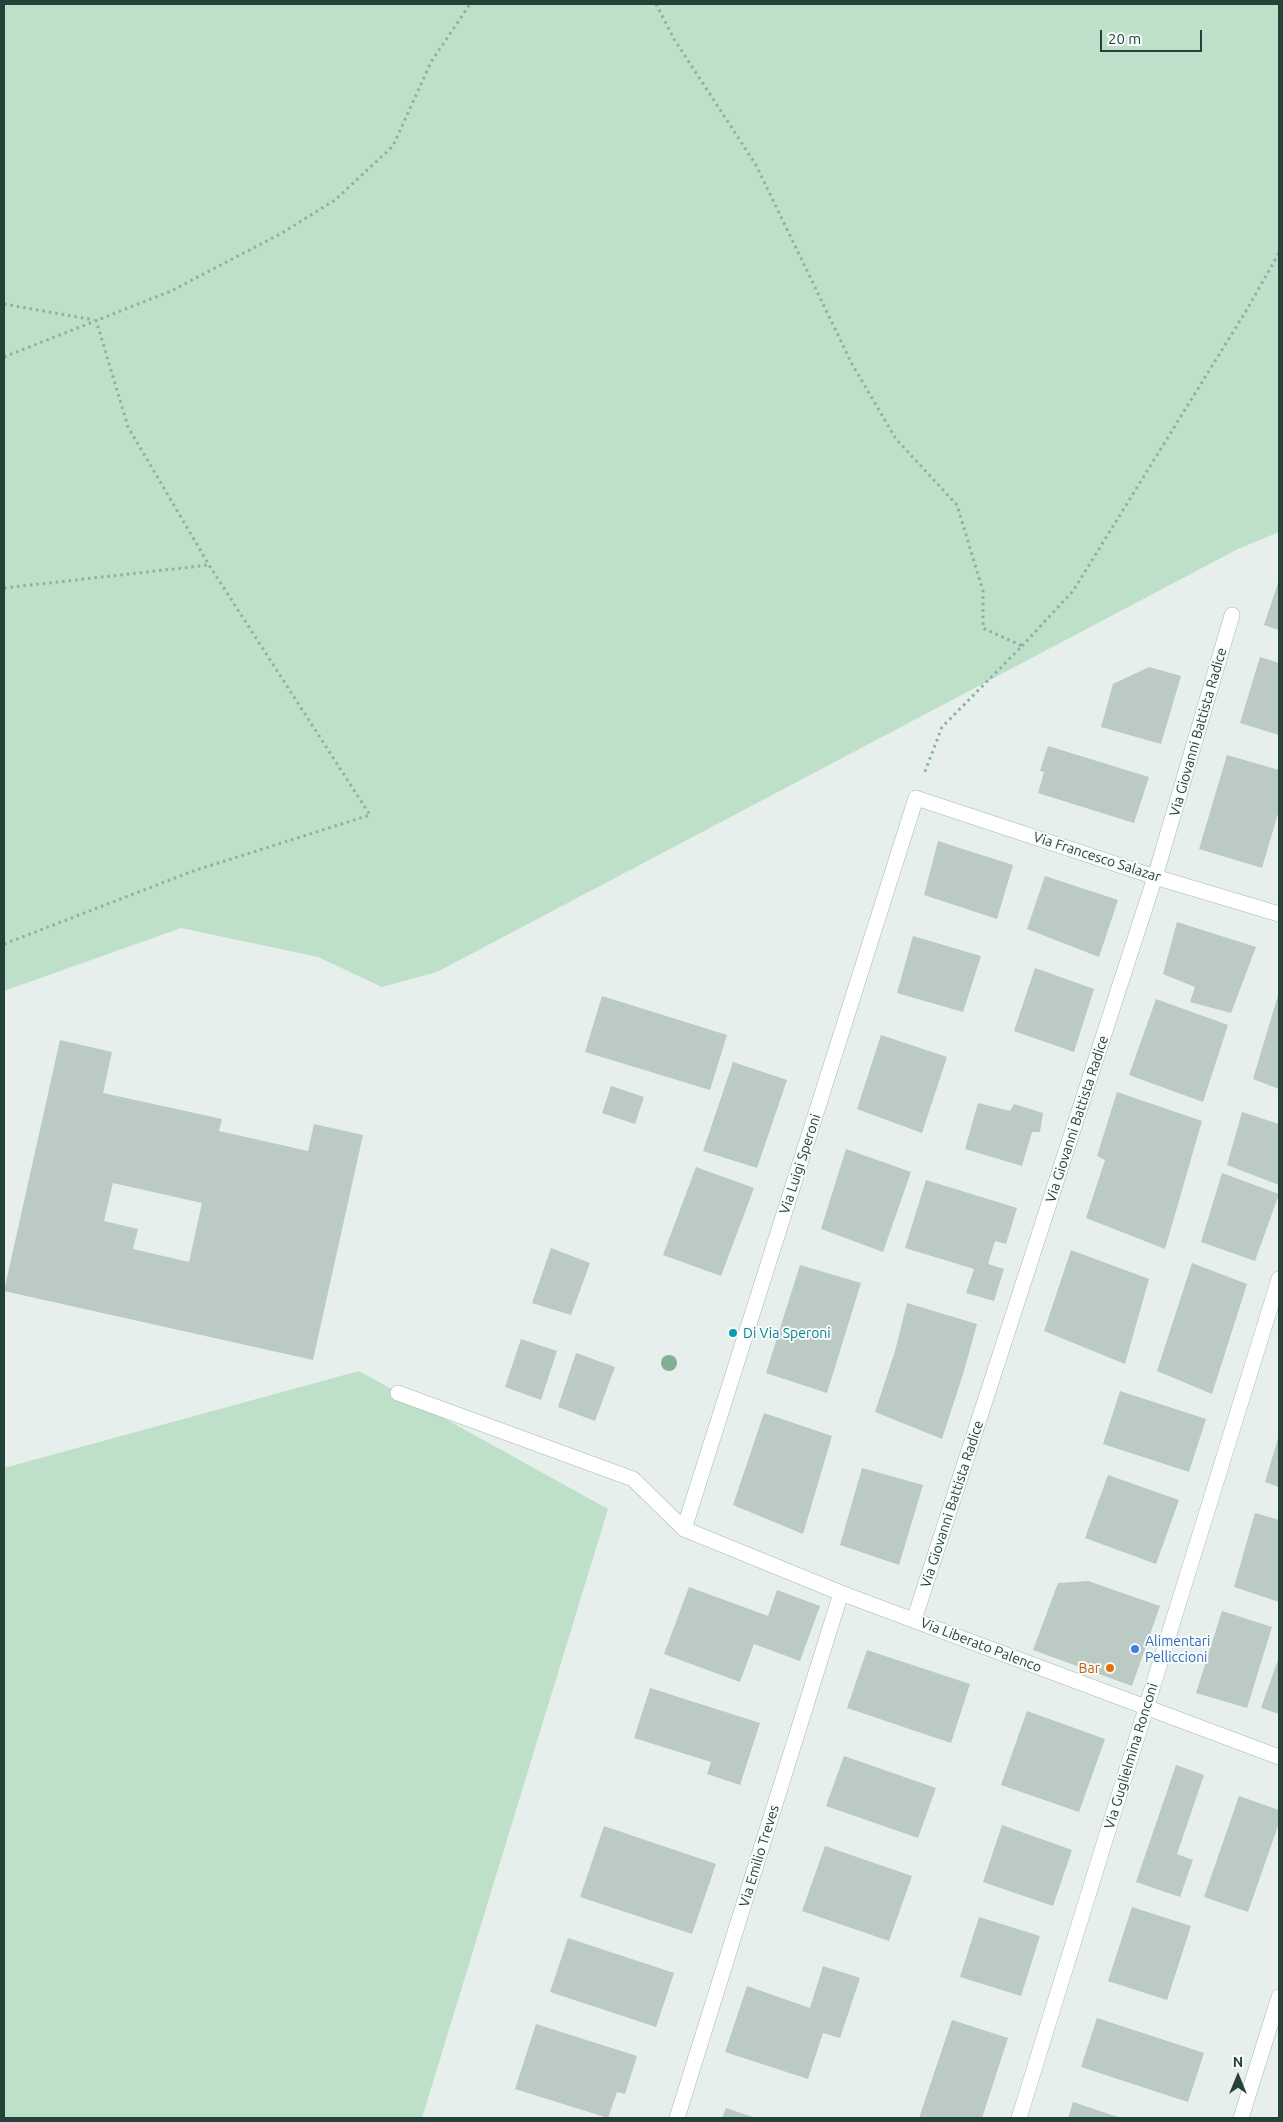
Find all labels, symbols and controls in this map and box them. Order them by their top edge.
scale bar [1103,20,1206,52]
text: 20 m [1108,30,1141,47]
street label: Via Giovanni Battista Radice [1166,646,1230,818]
street label: Via Francesco Salazar [1031,828,1163,886]
street label: Via Giovanni Battista Radice [1042,1033,1112,1205]
street label: Via Luigi Speroni [776,1112,824,1216]
place label: Di Via Speroni [743,1325,831,1341]
marker: Di Via Speroni [727,1327,739,1339]
street label: Via Giovanni Battista Radice [917,1418,987,1590]
street label: Via Liberato Palenco [918,1614,1044,1676]
place label: Alimentari Pelliccioni [1145,1633,1210,1665]
marker: Alimentari Pelliccioni [1129,1643,1141,1655]
place label: Bar [1079,1660,1100,1676]
marker: Bar [1104,1662,1116,1674]
street label: Via Guglielmina Ronconi [1101,1681,1161,1831]
street label: Via Emilio Treves [735,1803,783,1909]
north arrow [1213,2052,1263,2102]
text: N [1233,2054,1243,2070]

